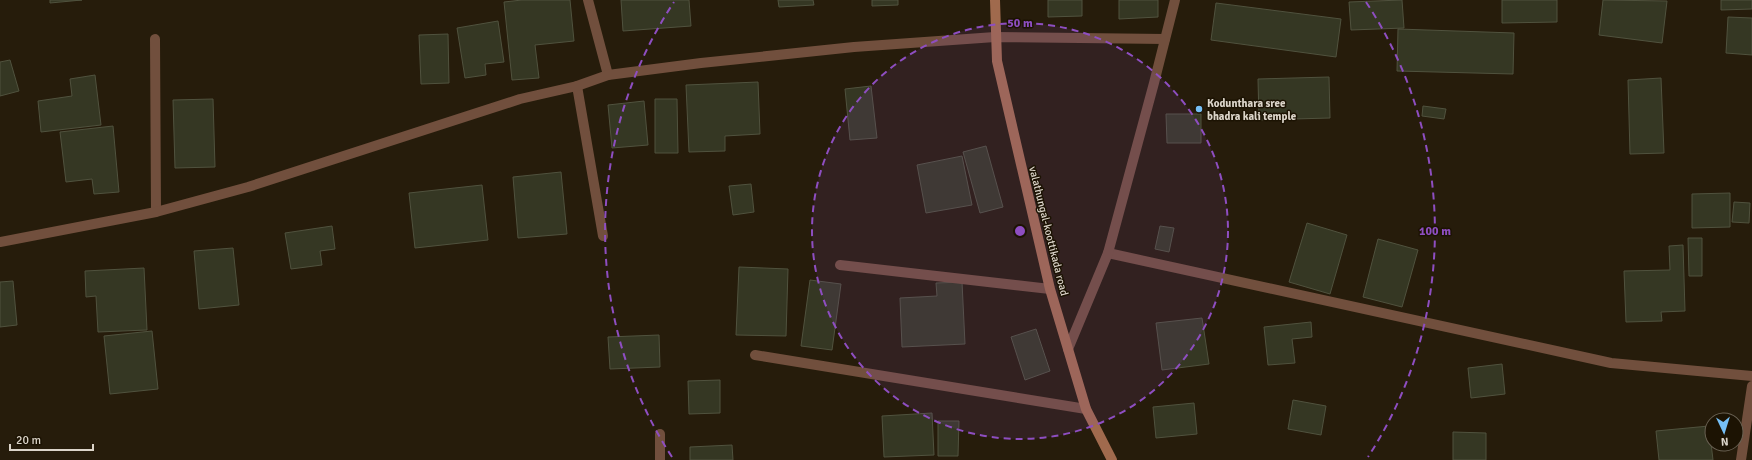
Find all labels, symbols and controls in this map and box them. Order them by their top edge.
text: 50 m [1007,16,1033,31]
place label: Kodunthara sree bhadra kali temple [1207,97,1297,123]
marker: Kodunthara sree bhadra kali temple [1194,104,1204,114]
street label: valathungal-koottikada road [1026,165,1071,297]
centre of rings [1013,224,1027,238]
text: 100 m [1419,224,1451,239]
north arrow [1704,412,1744,452]
scale bar [10,426,93,452]
text: 20 m [16,433,41,448]
text: N [1720,435,1729,448]

